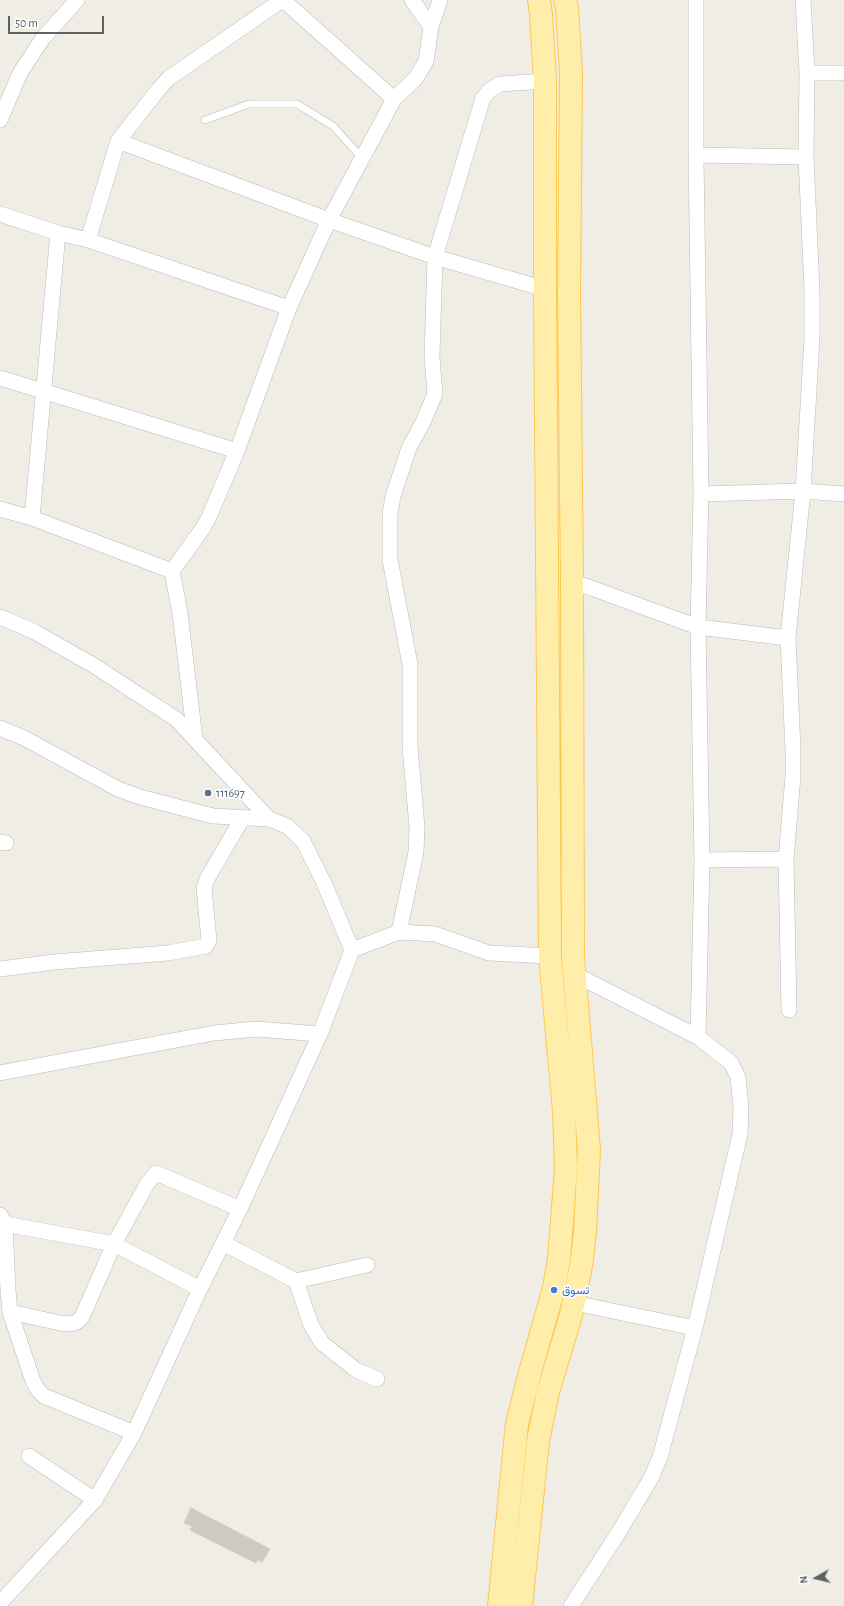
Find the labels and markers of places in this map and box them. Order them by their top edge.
place label: 111697 [216,786,245,800]
marker: 111697 [203,788,213,798]
place label: تسوق [562,1283,589,1297]
marker: تسوق [549,1285,559,1295]

